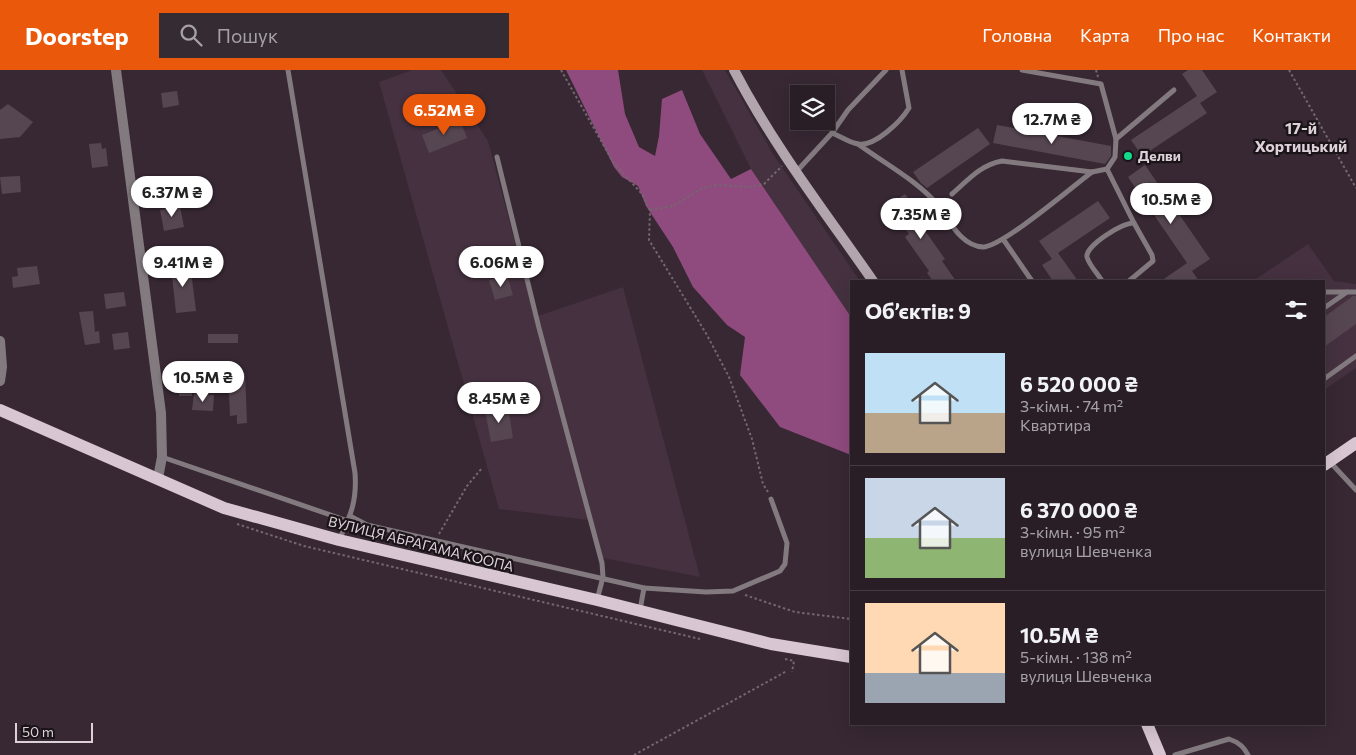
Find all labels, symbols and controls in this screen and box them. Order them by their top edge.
search box [159,13,509,58]
text: Doorstep [25,21,129,50]
icon: search [177,21,205,49]
text: Пошук [217,24,278,47]
text: Головна [982,24,1052,46]
text: Карта [1080,24,1130,46]
text: Про нас [1158,24,1224,46]
text: Контакти [1252,24,1331,46]
map controls [790,85,835,130]
button: layers [790,85,835,130]
pin: 6.52M ₴ [398,93,490,136]
text: 6.52M ₴ [414,100,474,119]
pin: 12.7M ₴ [1006,102,1098,145]
text: 12.7M ₴ [1023,109,1081,128]
district label: 17-й Хортицький [1255,118,1347,155]
place label: Делви [1138,147,1181,164]
marker: Делви [1122,150,1134,162]
pin: 6.37M ₴ [126,176,218,218]
text: 6.37M ₴ [142,182,202,201]
pin: 10.5M ₴ [1125,182,1217,225]
text: 10.5M ₴ [1141,189,1201,208]
pin: 7.35M ₴ [875,198,967,240]
text: 7.35M ₴ [892,204,950,223]
pin: 9.41M ₴ [137,246,229,288]
pin: 6.06M ₴ [455,246,547,288]
text: 9.41M ₴ [154,252,212,271]
text: 6.06M ₴ [470,252,532,271]
icon: filters [1282,296,1310,324]
text: Об’єктів: 9 [865,298,971,323]
pin: 10.5M ₴ [157,360,249,403]
text: 10.5M ₴ [173,367,233,386]
text: 6 520 000 ₴ [1020,371,1138,396]
icon: home [905,373,965,433]
pin: 8.45M ₴ [453,382,545,424]
text: 8.45M ₴ [468,388,530,407]
text: 3-кімн. · 74 m² [1020,396,1123,415]
text: Квартира [1020,415,1091,434]
text: 6 370 000 ₴ [1020,497,1137,522]
icon: home [905,498,965,558]
street label: ВУЛИЦЯ АБРАГАМА КООПА [326,512,516,575]
text: 3-кімн. · 95 m² [1020,522,1125,541]
text: вулиця Шевченка [1020,541,1152,560]
text: 10.5M ₴ [1020,622,1098,647]
icon: home [905,623,965,683]
text: 5-кімн. · 138 m² [1020,647,1132,666]
text: вулиця Шевченка [1020,666,1152,685]
scale bar [15,720,92,743]
text: 50 m [22,723,54,740]

